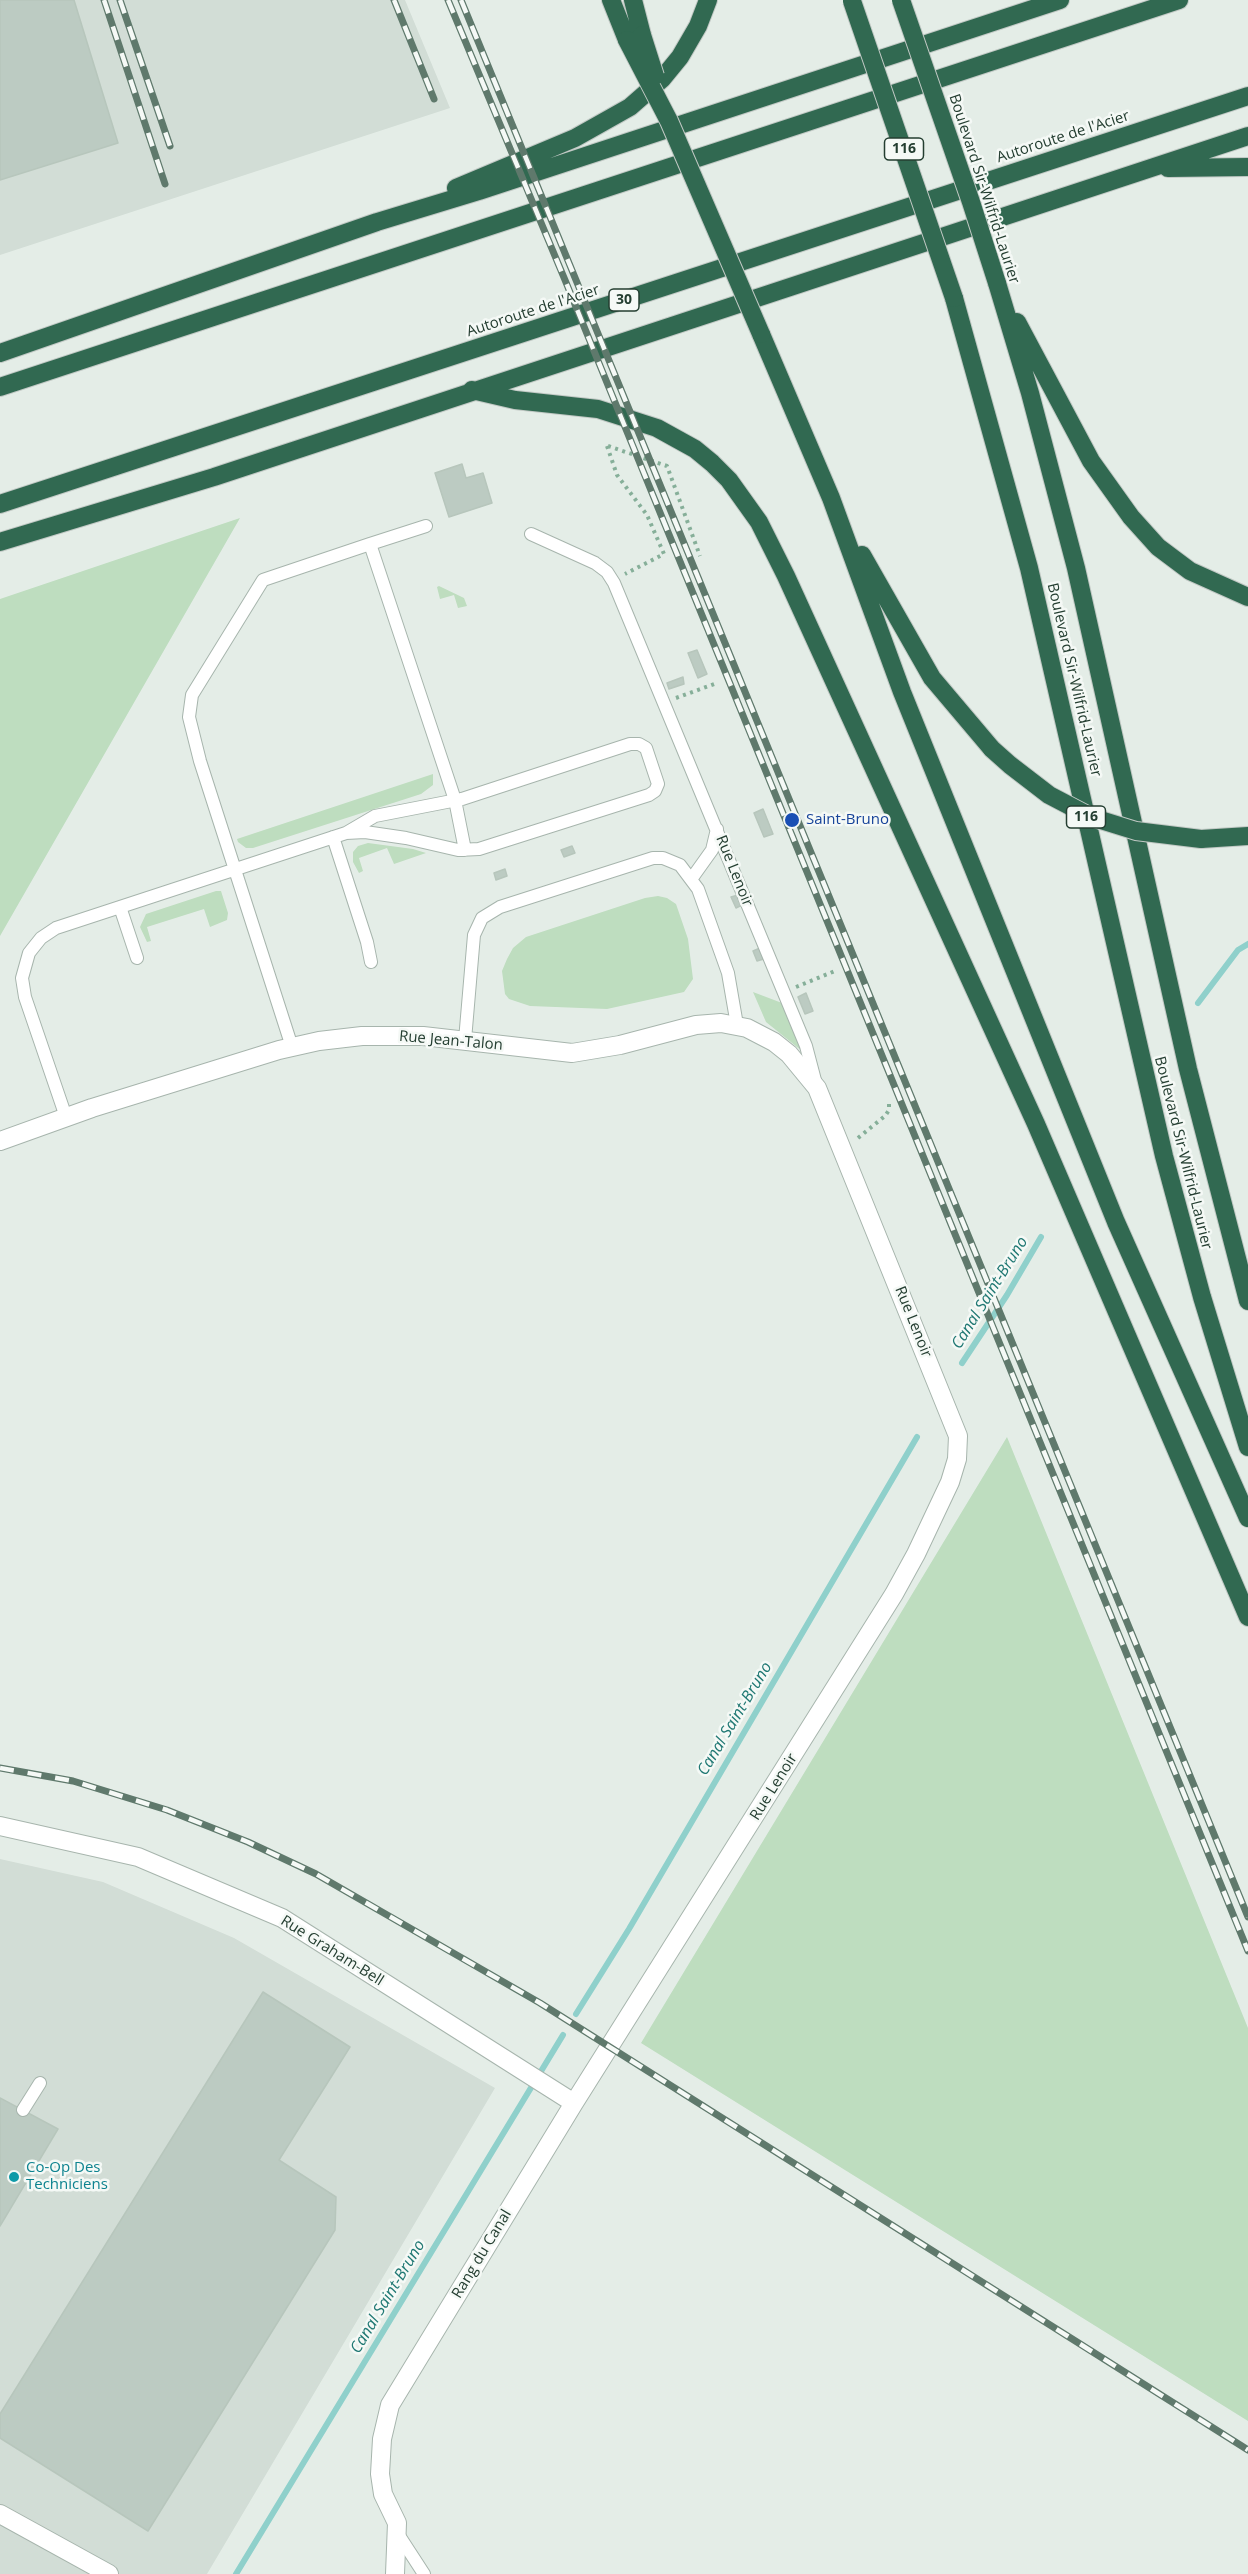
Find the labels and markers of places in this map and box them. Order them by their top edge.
marker: Saint-Bruno [783,811,801,829]
place label: Saint-Bruno [806,811,889,829]
place label: Co-Op Des Techniciens [26,2159,108,2194]
marker: Co-Op Des Techniciens [7,2170,21,2184]

